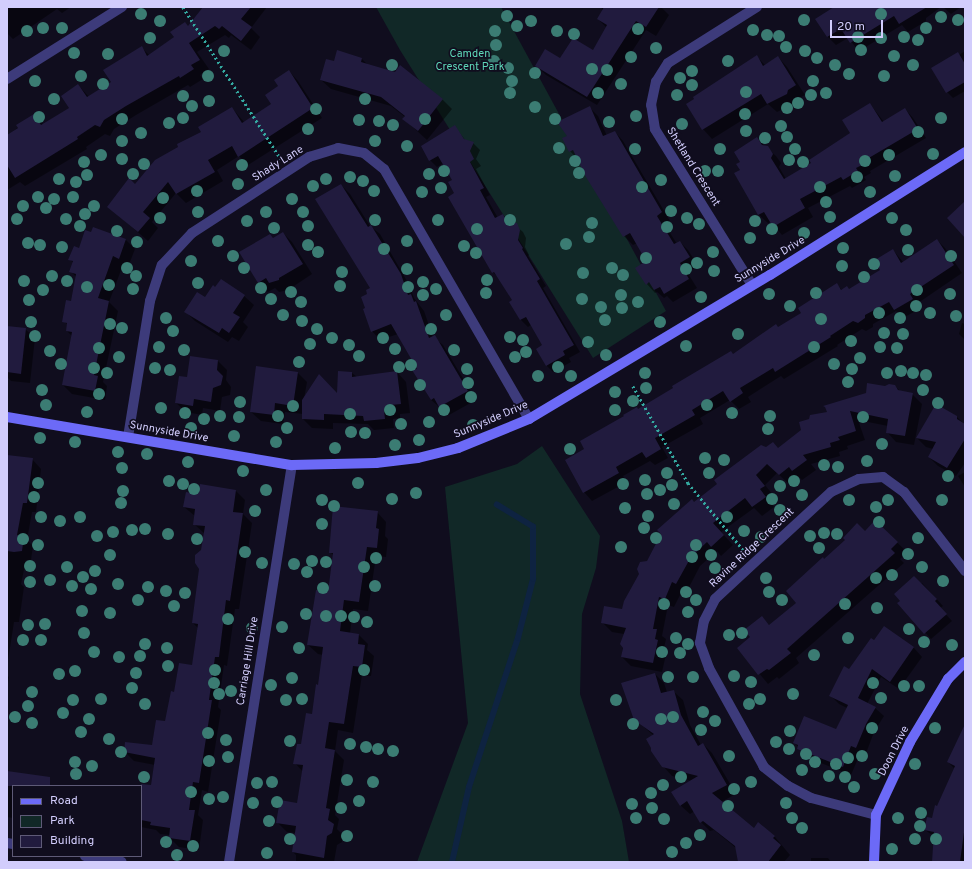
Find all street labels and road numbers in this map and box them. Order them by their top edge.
street label: Shetland Crescent [663,125,723,209]
street label: Shady Lane [250,143,306,185]
street label: Sunnyside Drive [732,234,808,286]
street label: Sunnyside Drive [452,398,530,442]
street label: Sunnyside Drive [129,419,209,445]
street label: Ravine Ridge Crescent [707,505,797,591]
street label: Carriage Hill Drive [234,616,262,706]
street label: Doon Drive [876,724,912,778]

